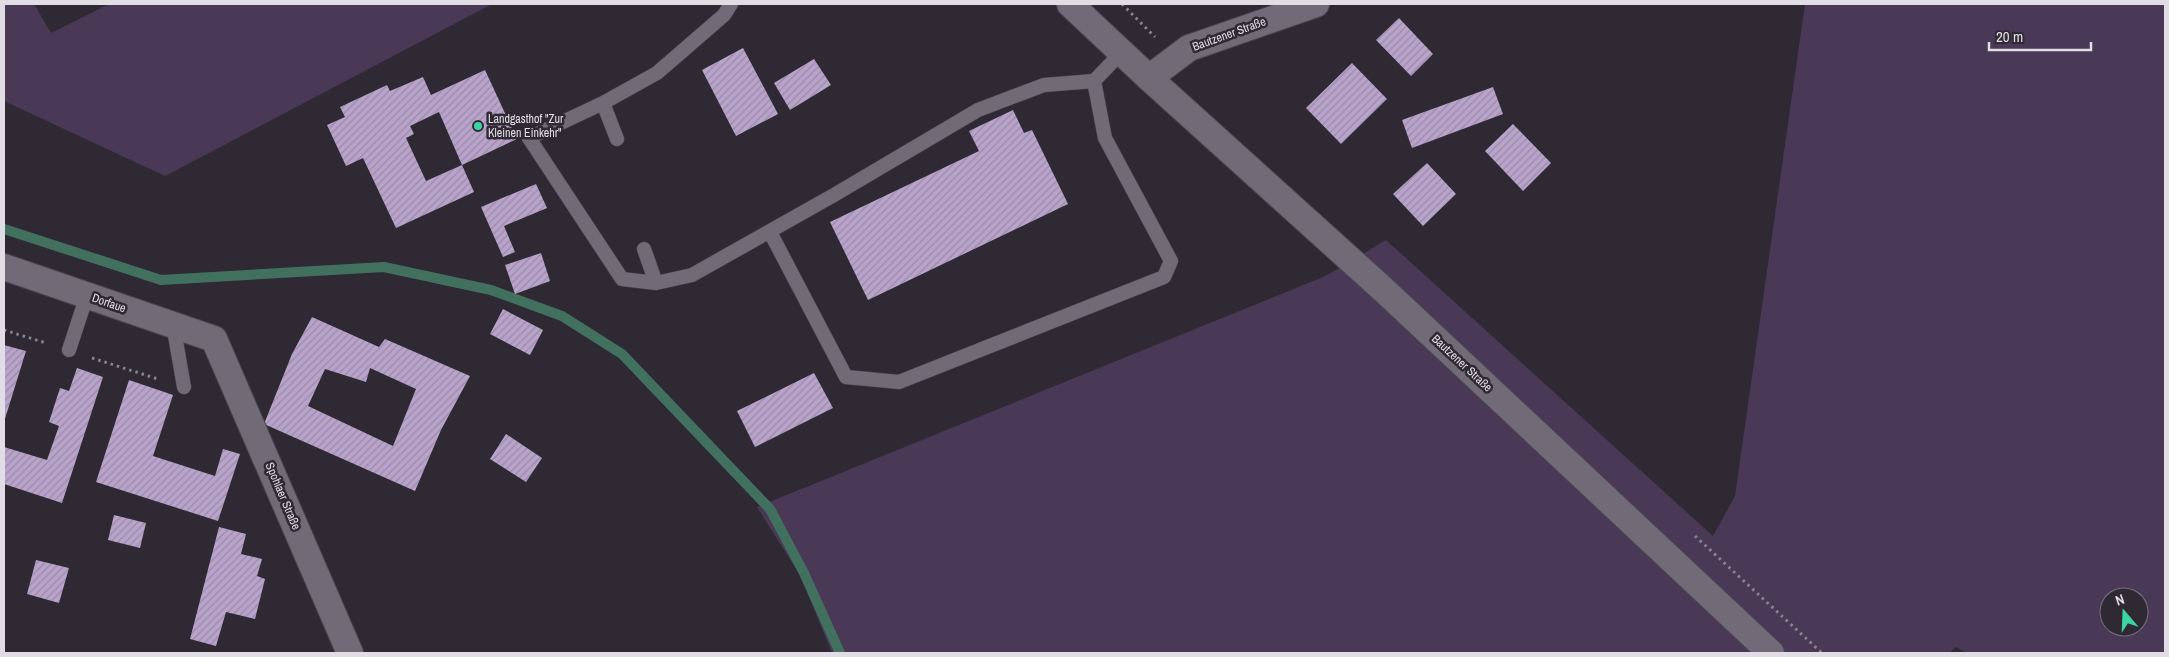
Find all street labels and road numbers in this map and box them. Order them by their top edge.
street label: Bautzener Straße [1190,13,1268,55]
street label: Dorfaue [90,290,128,316]
street label: Bautzener Straße [1428,331,1496,395]
street label: Spohlaer Straße [262,460,304,532]

